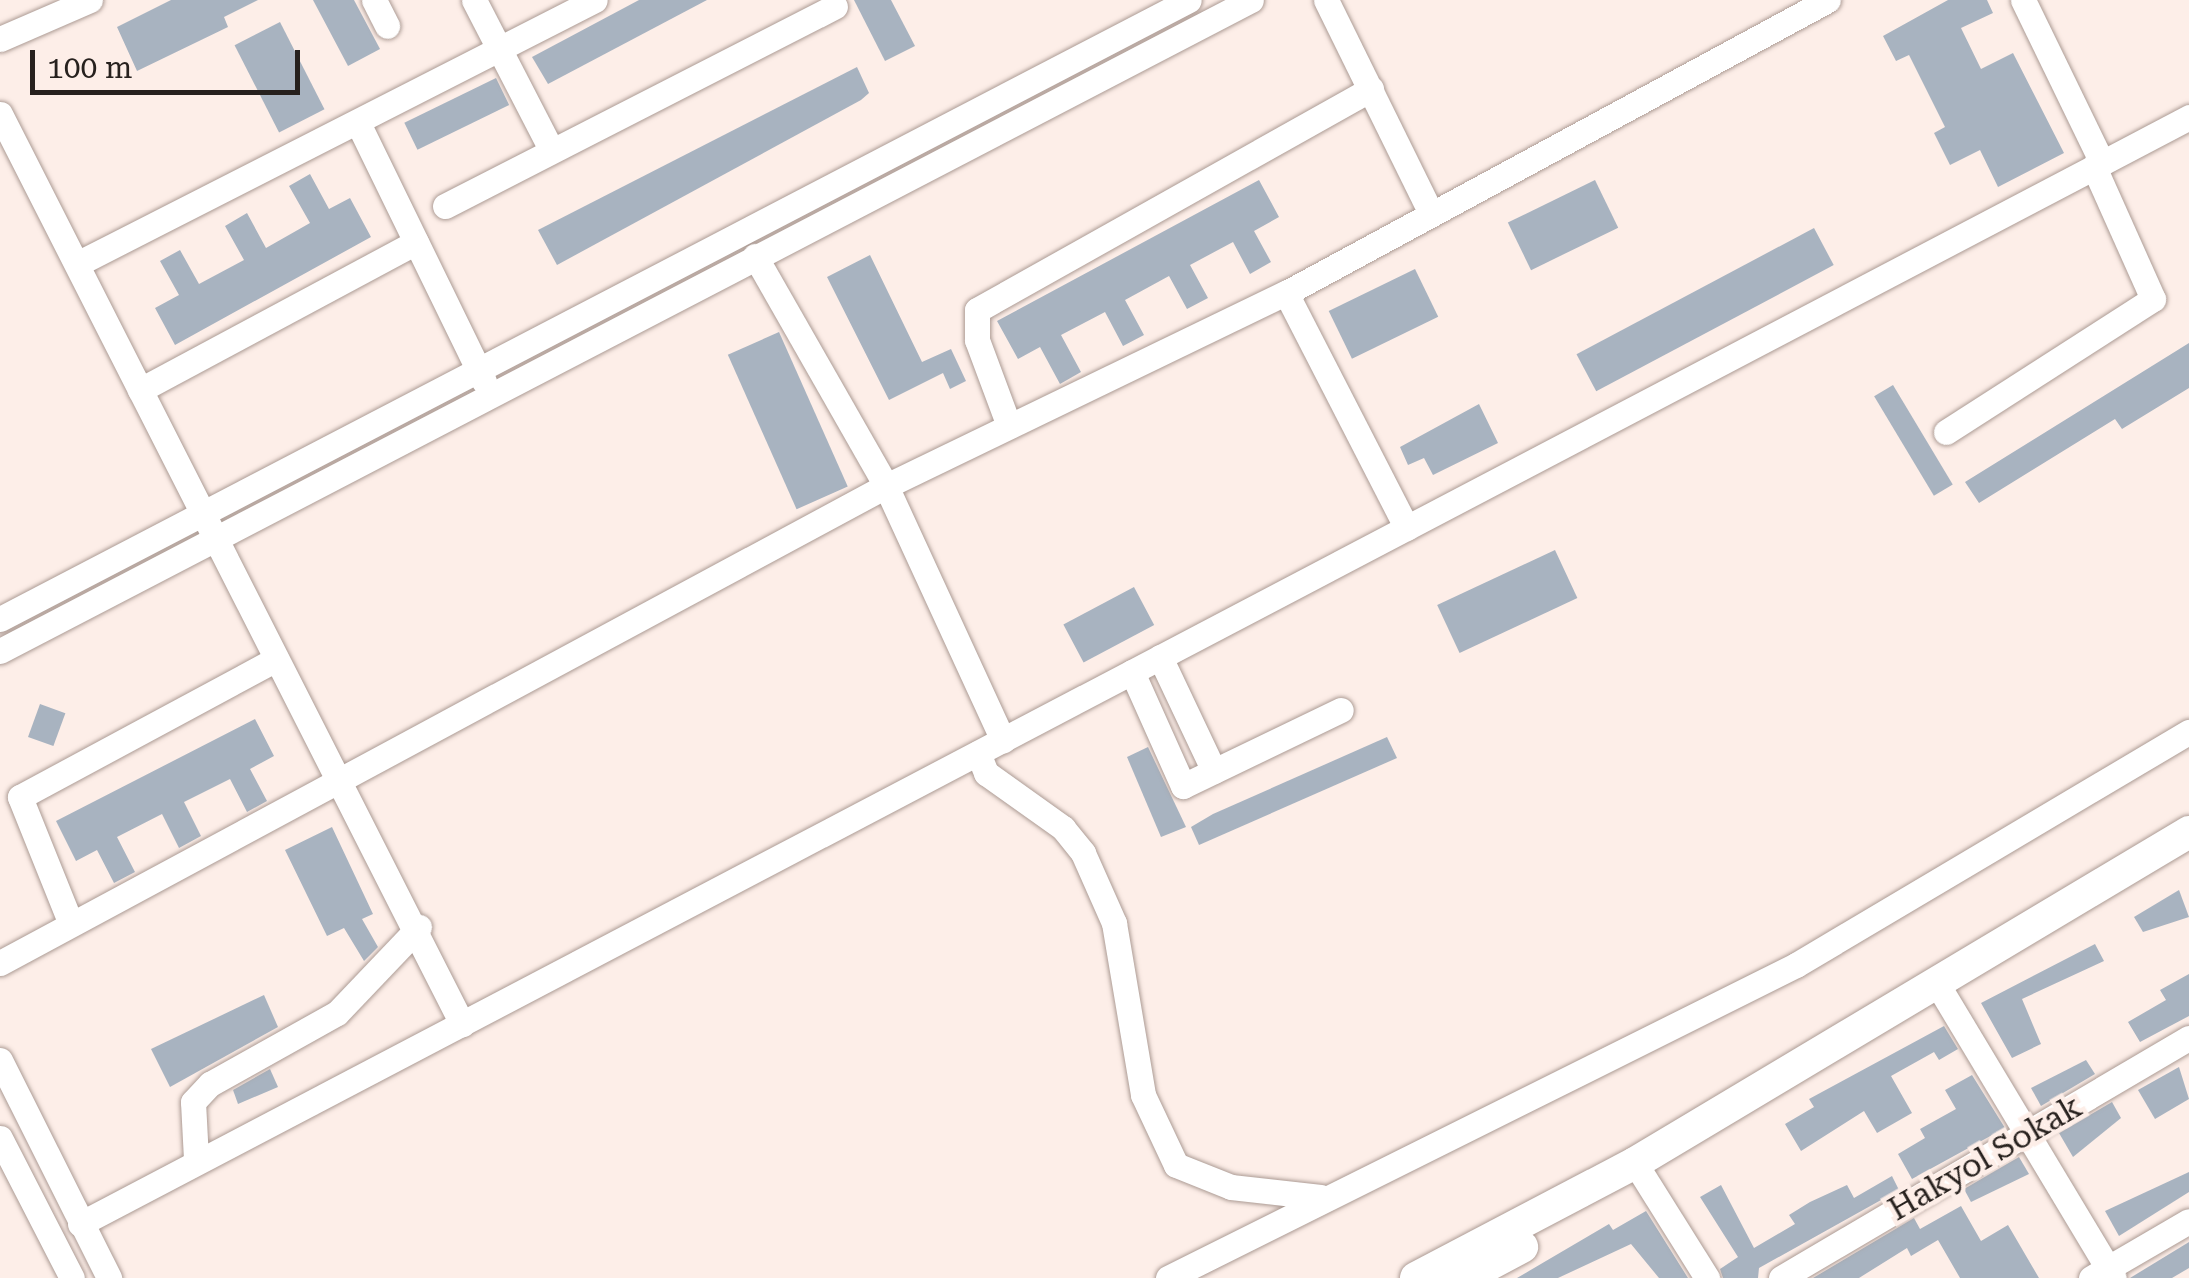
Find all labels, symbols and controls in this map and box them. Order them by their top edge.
scale bar [35,30,305,92]
text: 100 m [47,50,132,85]
street label: Hakyol Sokak [1882,1087,2088,1229]

